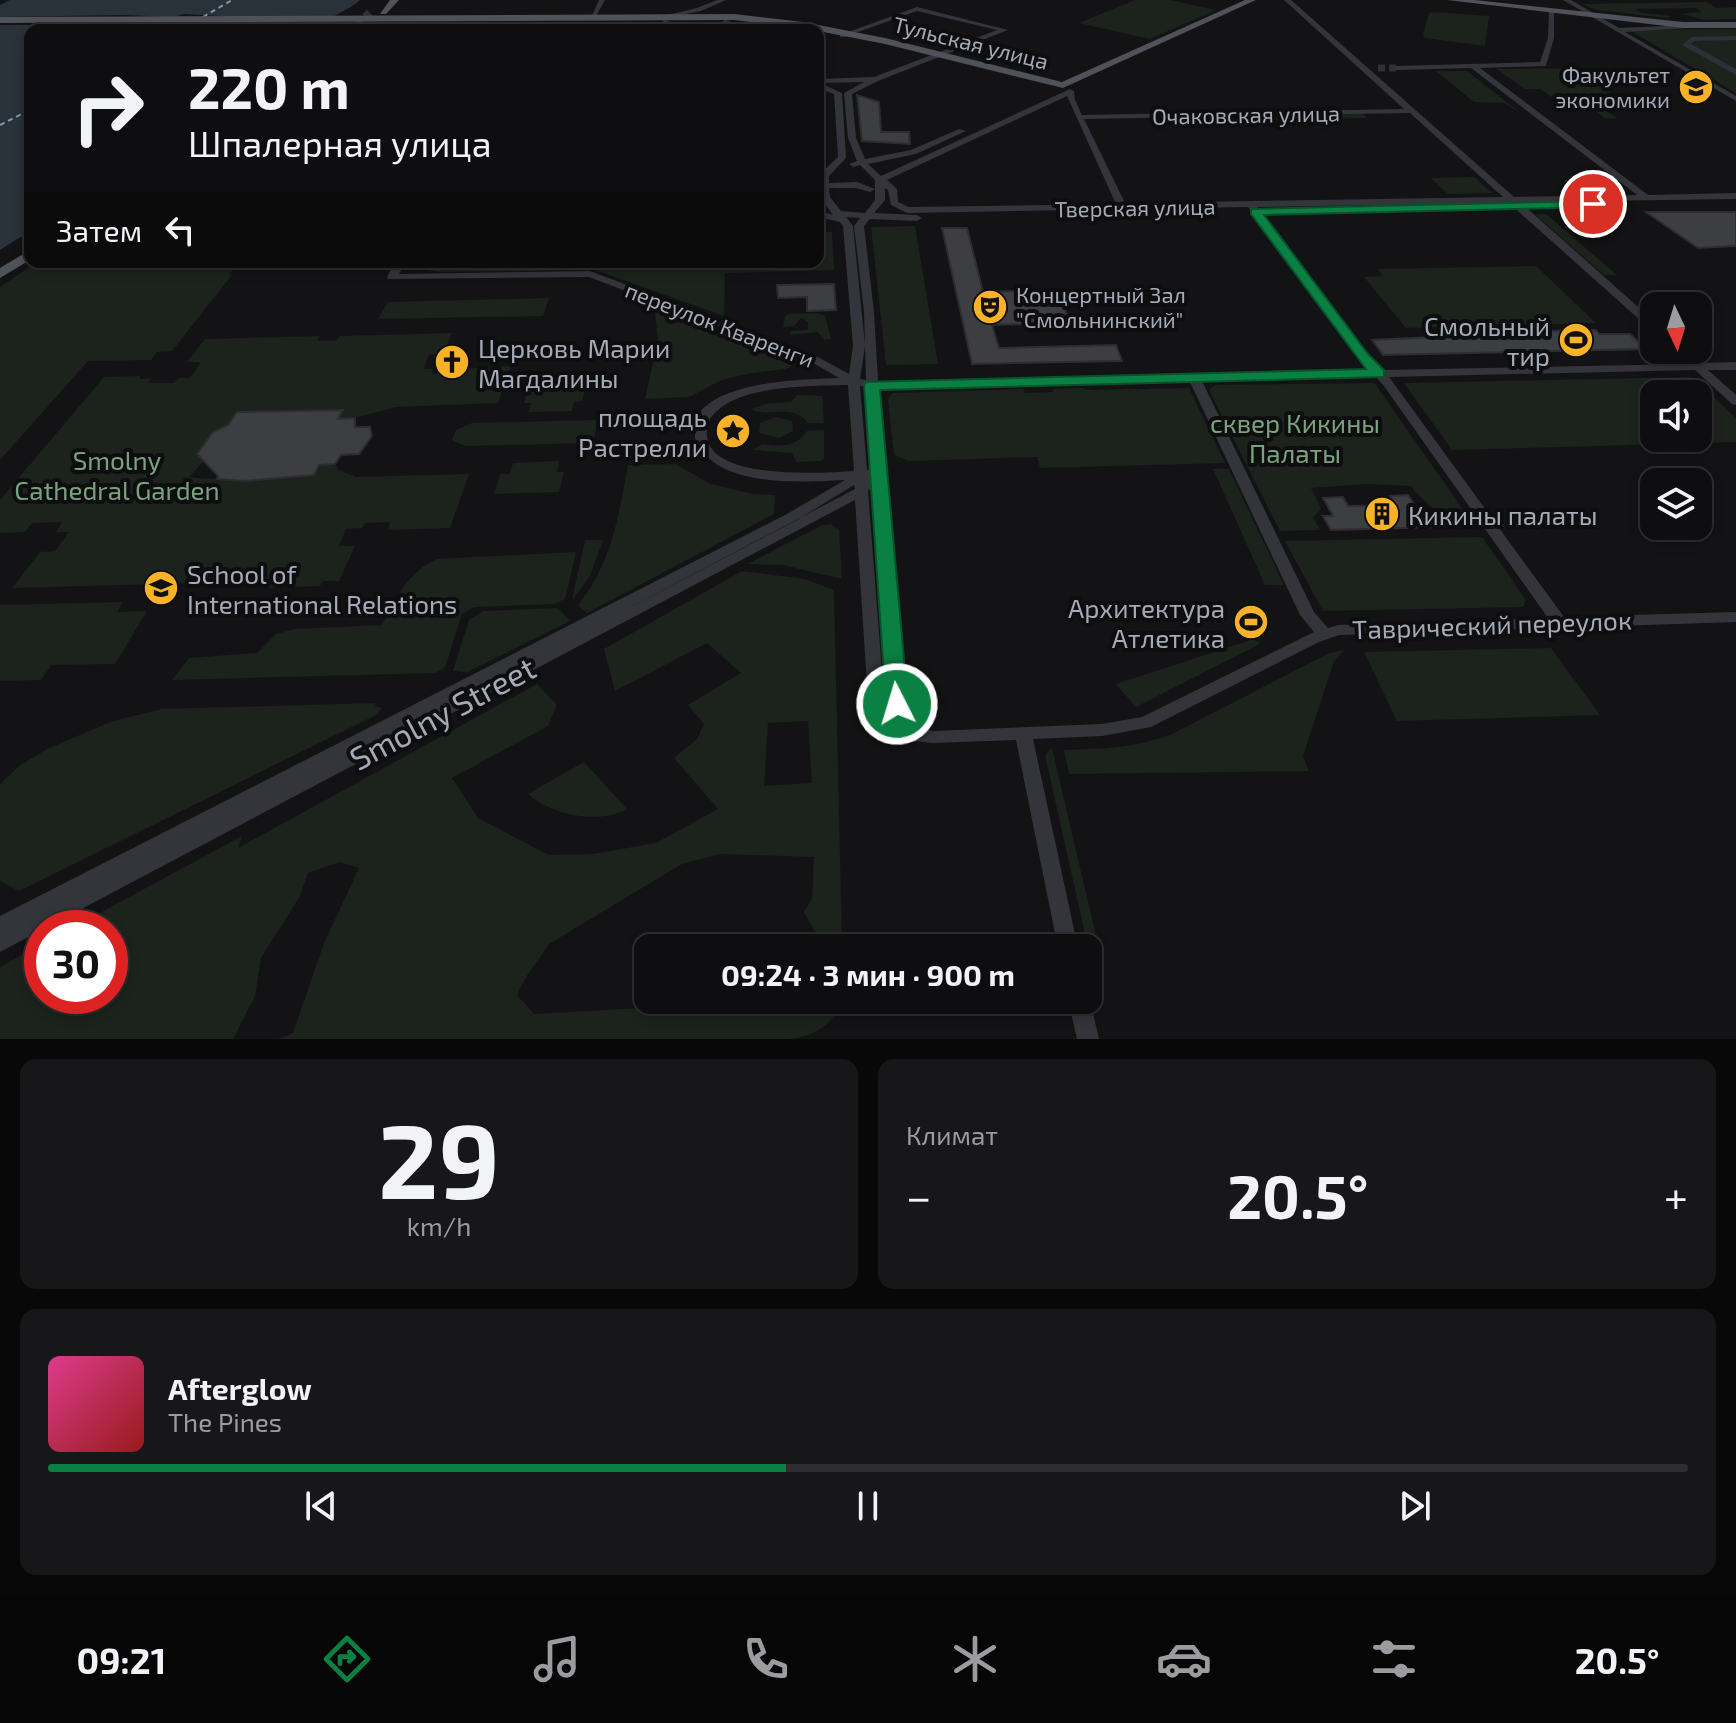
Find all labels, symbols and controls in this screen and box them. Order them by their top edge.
street label: Тульская улица [890,10,1051,75]
text: 220 m [188,53,350,120]
icon: right [56,56,160,160]
place label: Факультет экономики [1555,61,1670,112]
school or university icon: Факультет экономики [1677,68,1715,106]
street label: Очаковская улица [1152,99,1340,130]
text: Шпалерная улица [188,121,492,164]
pin [1559,170,1627,238]
icon: arrive [1571,182,1615,226]
street label: Тверская улица [1054,193,1216,222]
icon: left [158,208,202,252]
text: Затем [56,212,142,248]
street label: переулок Кваренги [622,276,818,373]
place label: Концертный Зал "Смольнинский" [1016,281,1186,332]
theatre icon: Концертный Зал "Смольнинский" [971,288,1009,326]
north arrow [1640,292,1712,364]
map controls [1640,292,1712,540]
place label: Смольный тир [1424,310,1550,371]
sports icon: Смольный тир [1557,321,1595,359]
place label: Церковь Марии Магдалины [478,332,670,393]
church icon: Церковь Марии Магдалины [433,343,471,381]
button: sound [1640,380,1712,452]
place label: площадь Растрелли [578,401,707,462]
park label: сквер Кикины Палаты [1210,407,1380,468]
place icon: площадь Растрелли [714,412,752,450]
park label: Smolny Cathedral Garden [14,444,220,505]
button: layers [1640,468,1712,540]
building icon: Кикины палаты [1363,495,1401,533]
place label: Кикины палаты [1408,499,1598,530]
place label: School of International Relations [187,558,457,619]
school or university icon: School of International Relations [142,569,180,607]
place label: Архитектура Атлетика [1068,592,1225,653]
sports icon: Архитектура Атлетика [1232,603,1270,641]
street label: Таврический переулок [1352,604,1632,645]
street label: Smolny Street [343,647,541,777]
position arrow [855,662,939,746]
speed limit sign: 30 [24,910,128,1014]
text: 09:24 · 3 мин · 900 m [721,956,1015,992]
text: 29 [378,1095,500,1220]
text: Климат [906,1119,998,1150]
text: 20.5° [1227,1159,1368,1231]
text: − [906,1169,932,1222]
text: + [1664,1169,1688,1222]
text: km/h [407,1210,471,1241]
text: Afterglow [168,1370,312,1406]
text: The Pines [168,1406,282,1437]
icon: previous [299,1484,343,1528]
icon: pause [846,1484,890,1528]
icon: next [1393,1484,1437,1528]
icon: directions [319,1631,375,1687]
icon: music [529,1631,585,1687]
icon: phone [738,1631,794,1687]
icon: climate [947,1631,1003,1687]
icon: car [1156,1631,1212,1687]
icon: filters [1366,1631,1422,1687]
text: 09:21 [77,1638,166,1681]
text: 20.5° [1575,1638,1659,1681]

